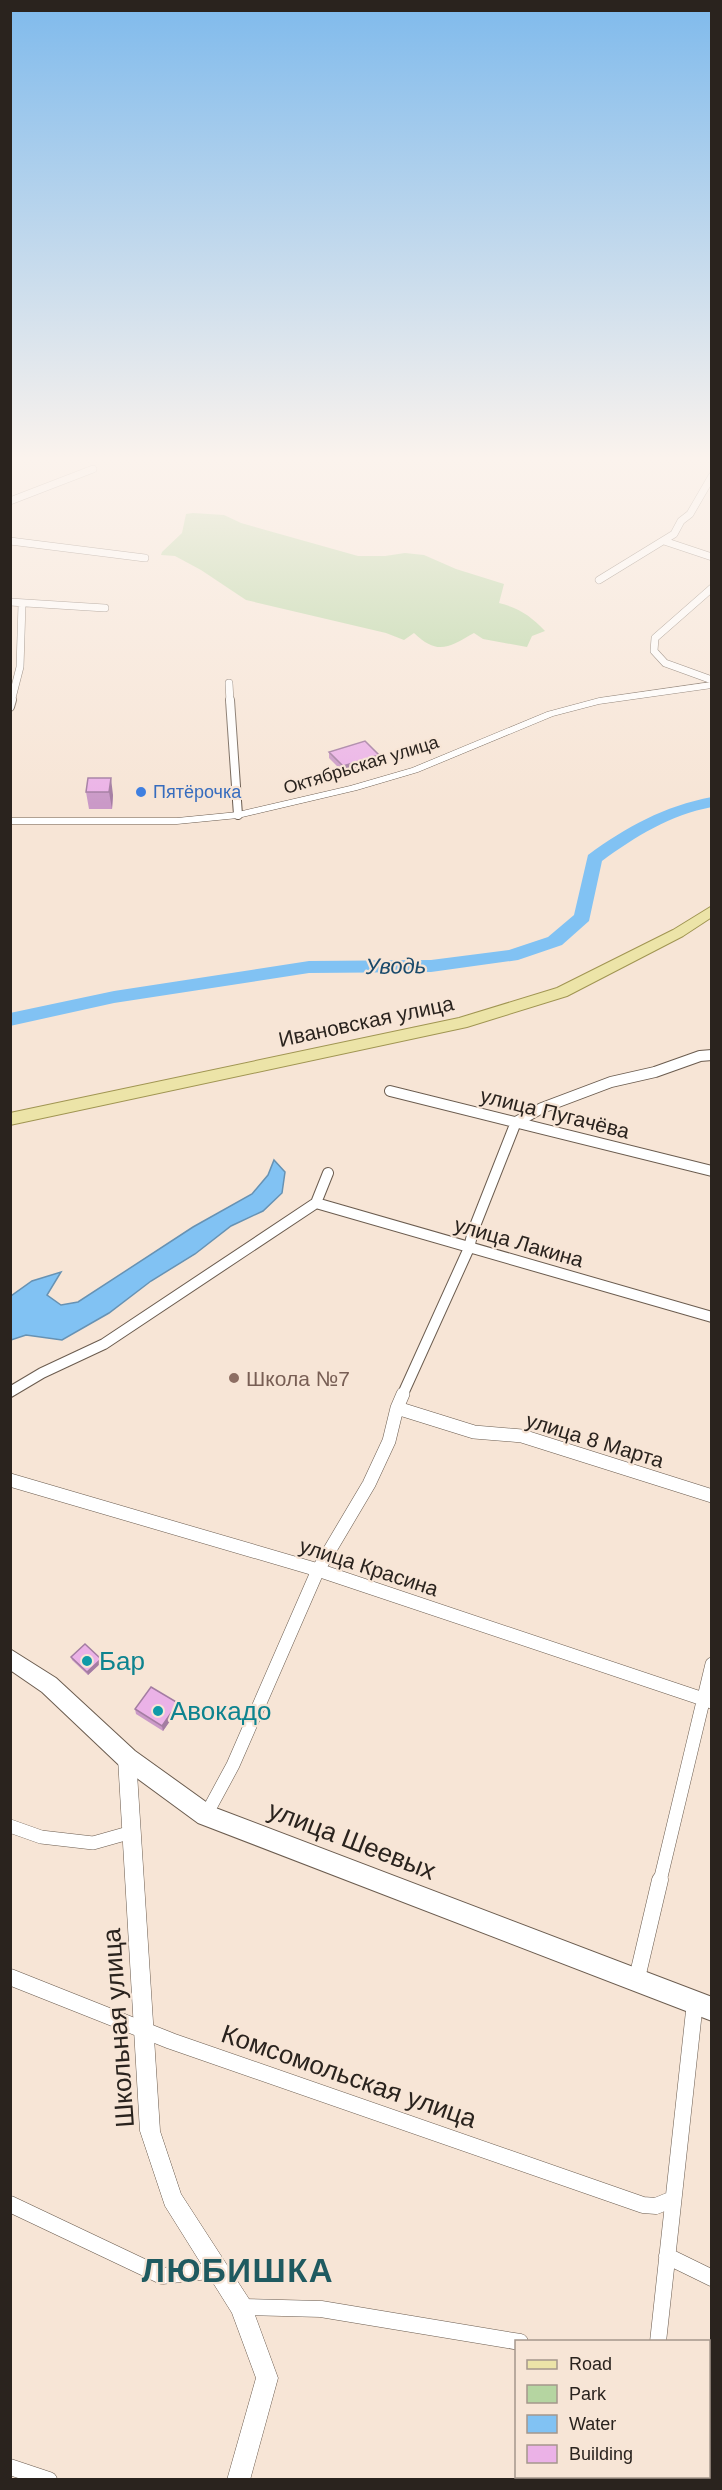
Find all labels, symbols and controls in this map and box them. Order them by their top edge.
street label: Октябрьская улица [281,732,442,798]
place label: Пятёрочка [153,782,242,802]
marker: Пятёрочка [134,785,148,799]
water label: Уводь [365,953,426,979]
street label: Ивановская улица [276,991,456,1051]
street label: улица Пугачёва [478,1083,632,1143]
street label: улица Лакина [452,1213,587,1272]
place label: Школа №7 [246,1367,350,1390]
marker: Школа №7 [227,1371,241,1385]
street label: улица 8 Марта [523,1408,667,1472]
street label: улица Красина [297,1534,442,1600]
place label: Бар [99,1646,145,1676]
marker: Бар [80,1654,94,1668]
place label: Авокадо [170,1696,271,1726]
marker: Авокадо [151,1704,165,1718]
street label: улица Шеевых [264,1794,440,1886]
street label: Школьная улица [96,1927,140,2129]
street label: Комсомольская улица [217,2018,481,2134]
district label: ЛЮБИШКА [142,2252,334,2289]
legend [515,2340,710,2478]
text: Road [569,2354,612,2374]
text: Park [569,2384,607,2404]
text: Water [569,2414,616,2434]
text: Building [569,2444,633,2464]

